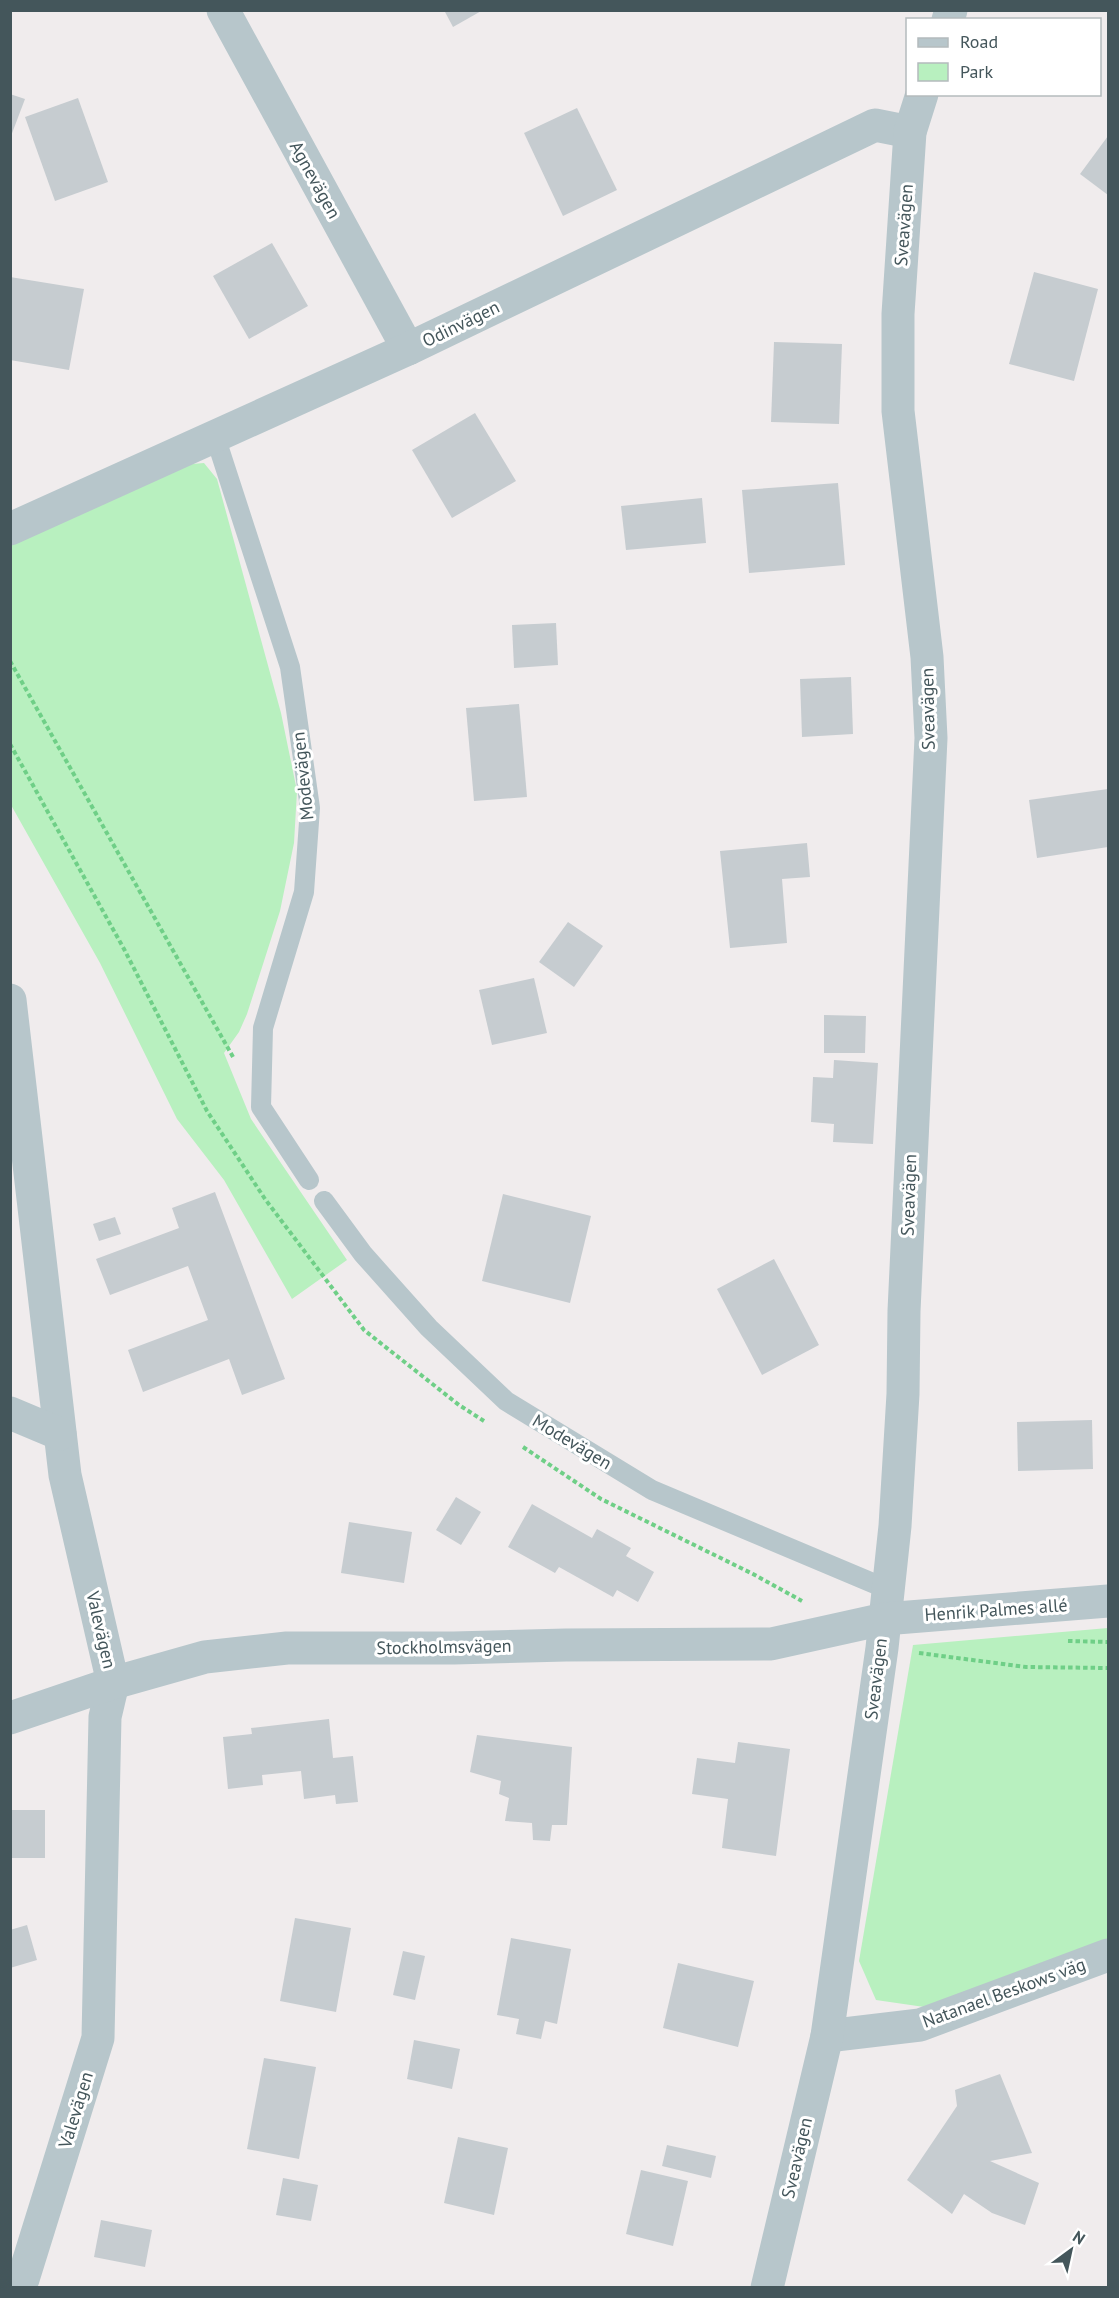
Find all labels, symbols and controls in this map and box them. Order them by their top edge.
legend [906,18,1101,96]
text: Road [960,30,998,53]
text: Park [960,60,993,83]
street label: Agnevägen [285,137,346,222]
street label: Sveavägen [889,183,918,267]
street label: Odinvägen [418,295,503,352]
street label: Sveavägen [915,668,940,750]
street label: Modevägen [286,731,319,821]
street label: Sveavägen [896,1153,921,1237]
street label: Modevägen [528,1409,616,1474]
street label: Valevägen [81,1588,122,1671]
street label: Henrik Palmes allé [924,1593,1068,1626]
street label: Stockholmsvägen [376,1634,512,1659]
street label: Sveavägen [859,1637,892,1721]
street label: Natanael Beskows väg [919,1952,1088,2033]
street label: Valevägen [53,2069,98,2152]
street label: Sveavägen [776,2115,817,2201]
north arrow [1041,2220,1101,2280]
text: N [1069,2226,1089,2249]

